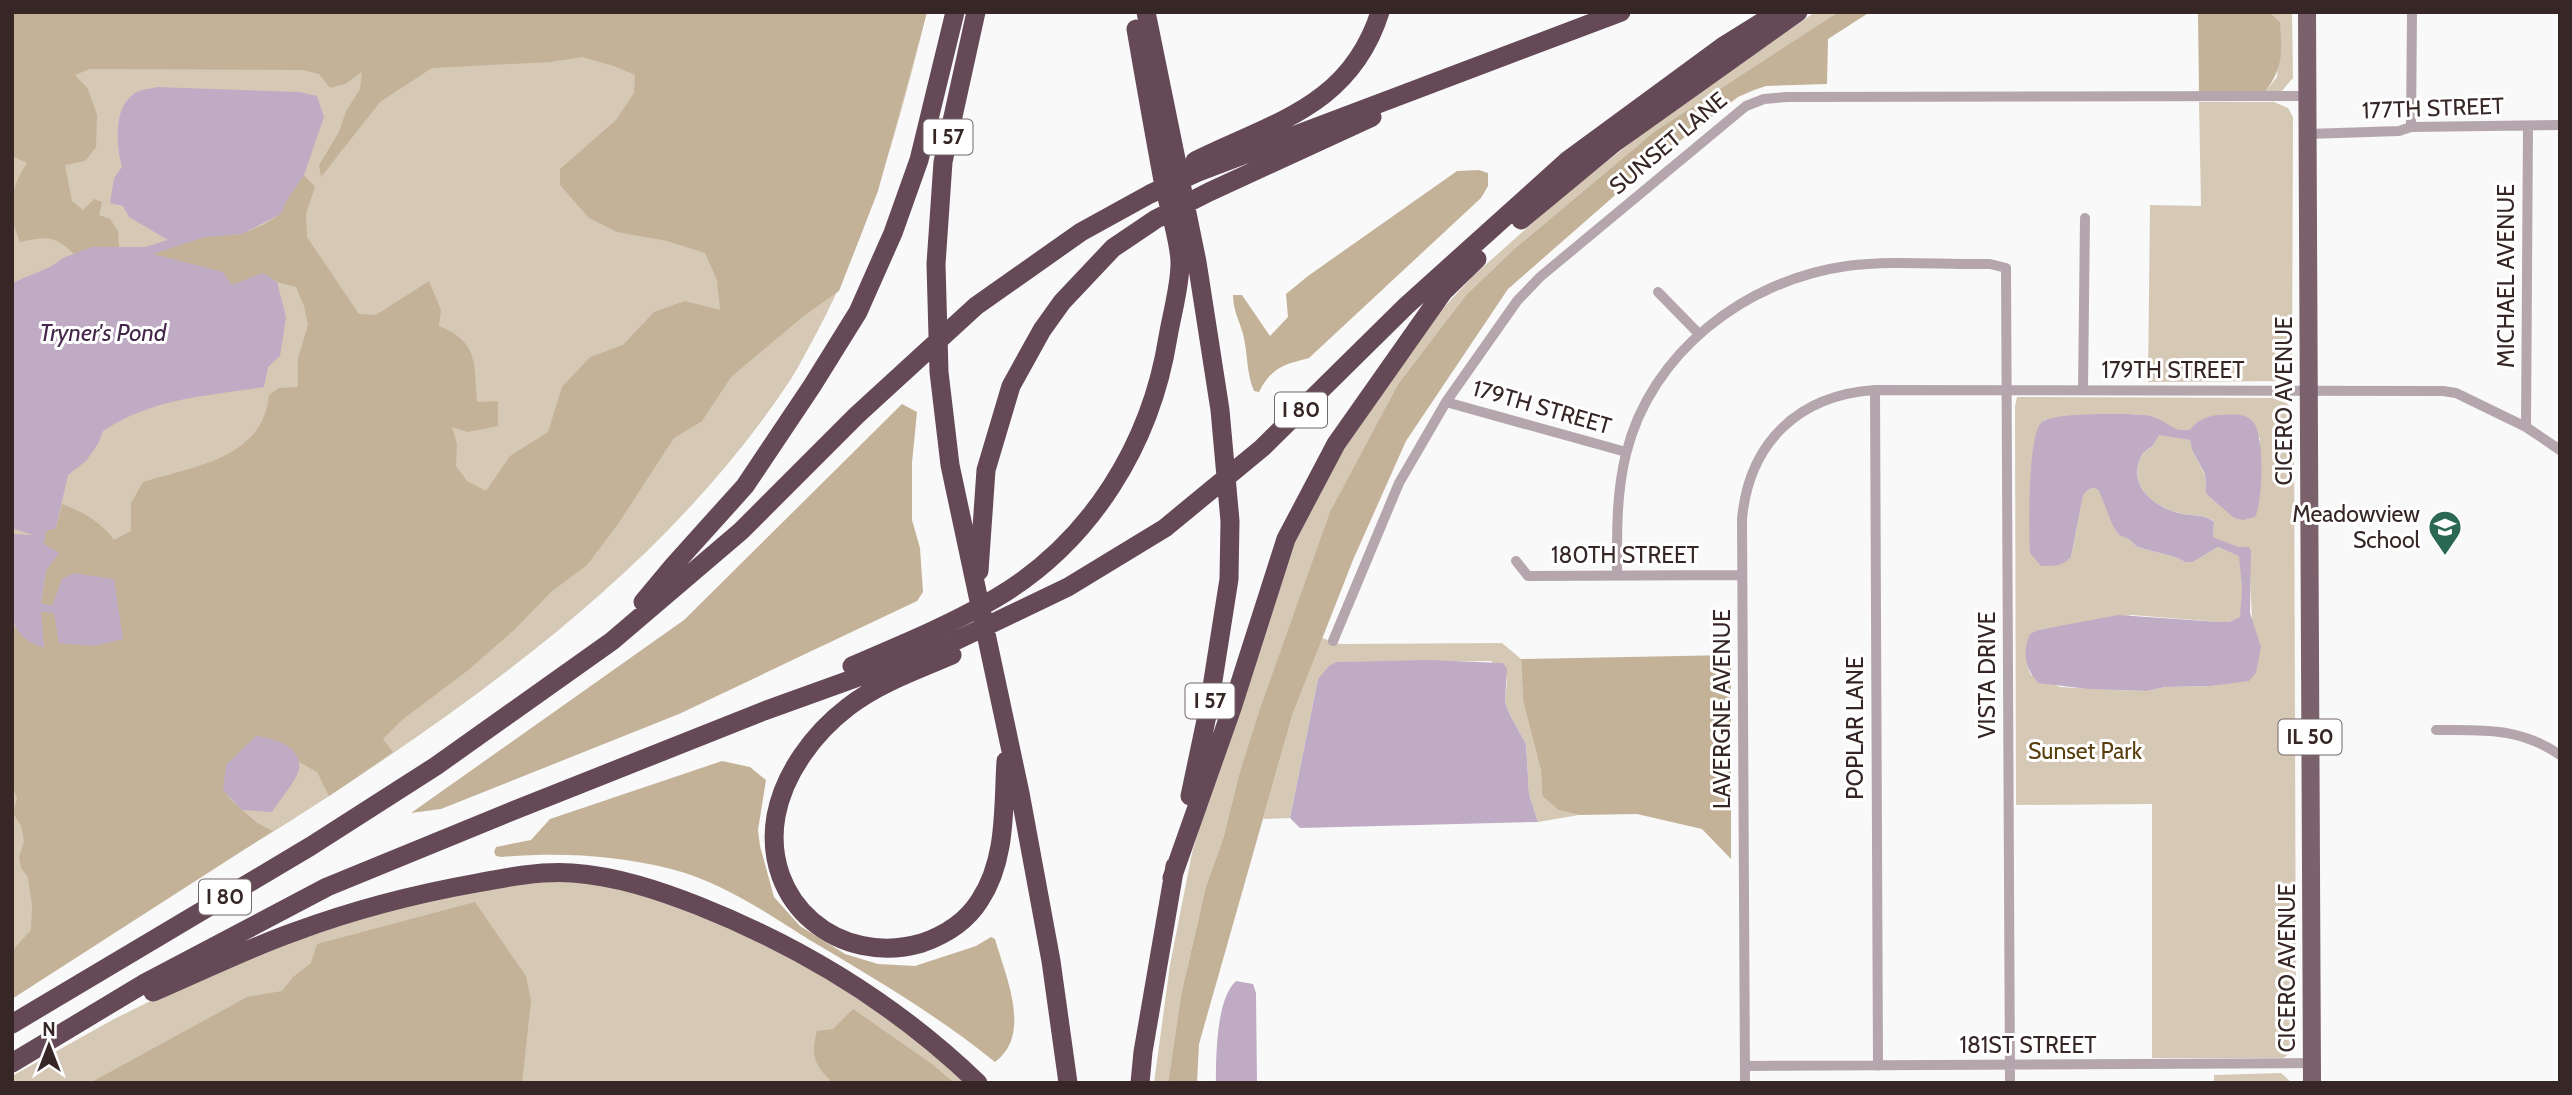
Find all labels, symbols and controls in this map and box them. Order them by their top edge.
street label: SUNSET LANE [1604,86,1732,200]
street label: 177TH STREET [2362,92,2504,124]
road number: I 57 [923,120,972,154]
street label: MICHAEL AVENUE [2492,184,2520,368]
street label: CICERO AVENUE [2270,316,2298,486]
water label: Tryner's Pond [40,318,167,347]
street label: 179TH STREET [2101,356,2245,384]
street label: 179TH STREET [1469,374,1615,440]
road number: I 80 [1275,392,1327,428]
place label: Meadowview School [2292,500,2421,554]
school or university icon: Meadowview School [2426,508,2464,557]
street label: 180TH STREET [1551,541,1699,569]
street label: LAVERGNE AVENUE [1708,609,1736,809]
street label: VISTA DRIVE [1973,612,2001,738]
street label: POPLAR LANE [1841,656,1869,800]
road number: I 57 [1186,684,1234,718]
road number: IL 50 [2278,720,2342,754]
park label: Sunset Park [2028,737,2143,765]
road number: I 80 [199,880,251,914]
street label: CICERO AVENUE [2273,883,2301,1053]
north arrow [14,1011,84,1081]
text: N [42,1018,56,1041]
street label: 181ST STREET [1959,1031,2097,1059]

